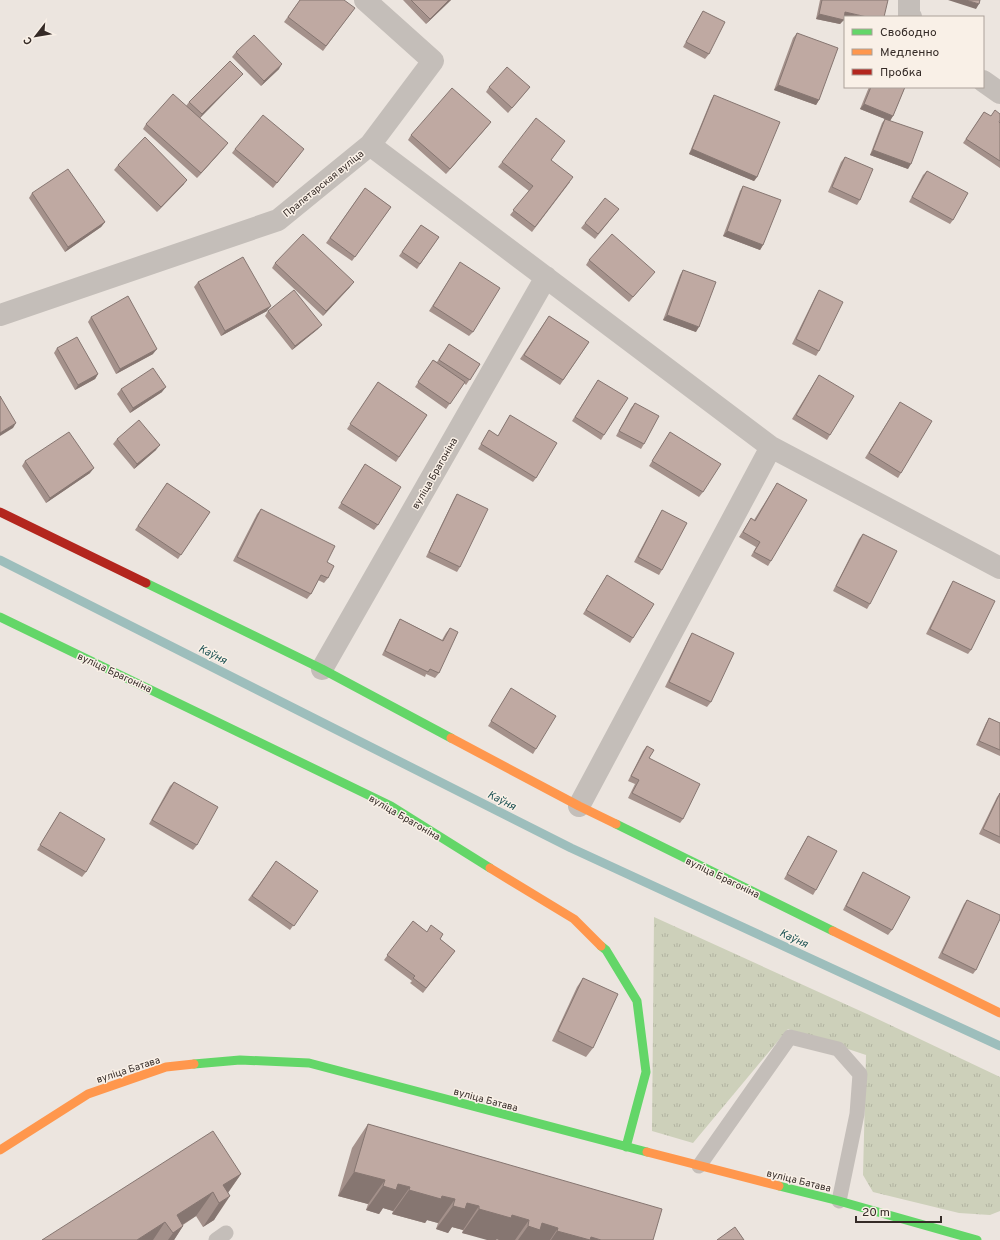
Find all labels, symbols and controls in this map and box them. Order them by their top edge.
north arrow [16,16,56,56]
legend [844,16,984,88]
text: Свободно [880,25,937,41]
text: С [20,34,36,47]
text: Медленно [880,45,940,61]
text: Пробка [880,65,922,81]
street label: Пралетарская вуліца [281,148,367,221]
street label: вуліца Брагоніна [410,436,461,512]
water label: Каўня [196,642,229,668]
street label: вуліца Брагоніна [75,650,154,696]
water label: Каўня [485,788,518,814]
street label: вуліца Брагоніна [366,793,442,844]
street label: вуліца Брагоніна [683,855,761,902]
water label: Каўня [777,926,810,952]
street label: вуліца Батава [95,1054,162,1087]
street label: вуліца Батава [452,1086,519,1115]
street label: вуліца Батава [765,1167,832,1196]
scale bar [856,1198,941,1224]
text: 20 m [862,1205,890,1221]

